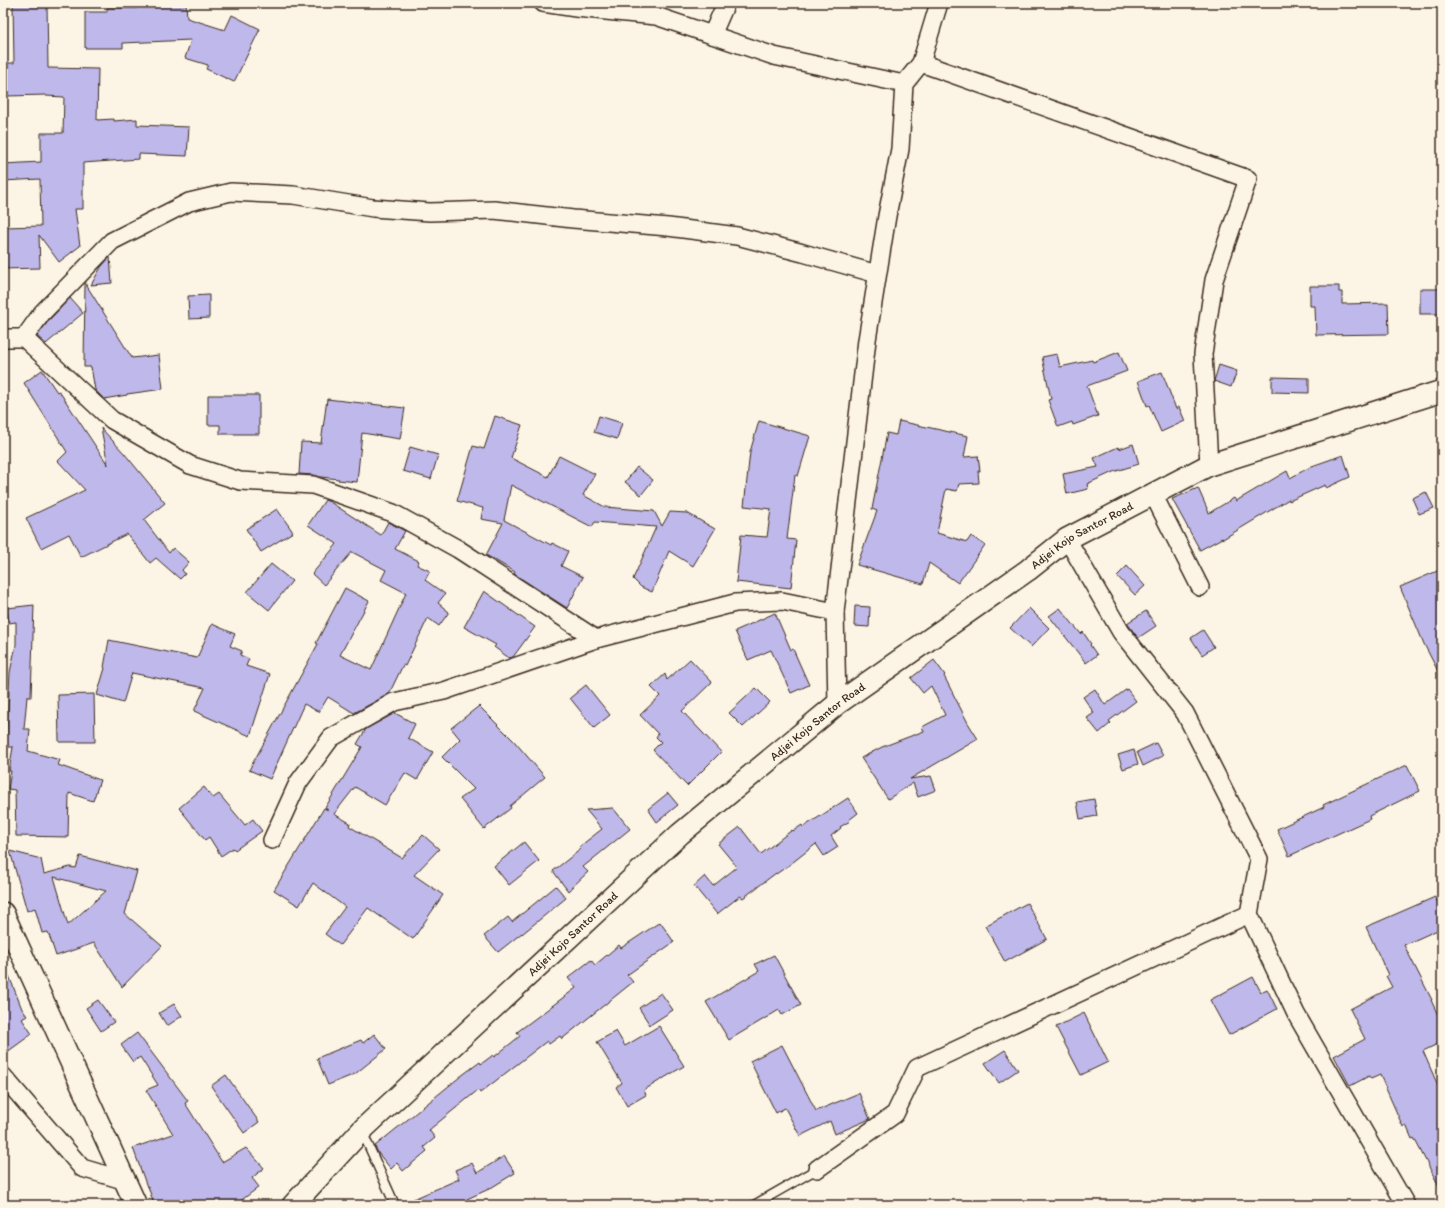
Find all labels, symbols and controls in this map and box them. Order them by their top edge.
street label: Adjei Kojo Santor Road [1028,499,1136,572]
street label: Adjei Kojo Santor Road [767,679,868,764]
street label: Adjei Kojo Santor Road [525,888,621,979]

